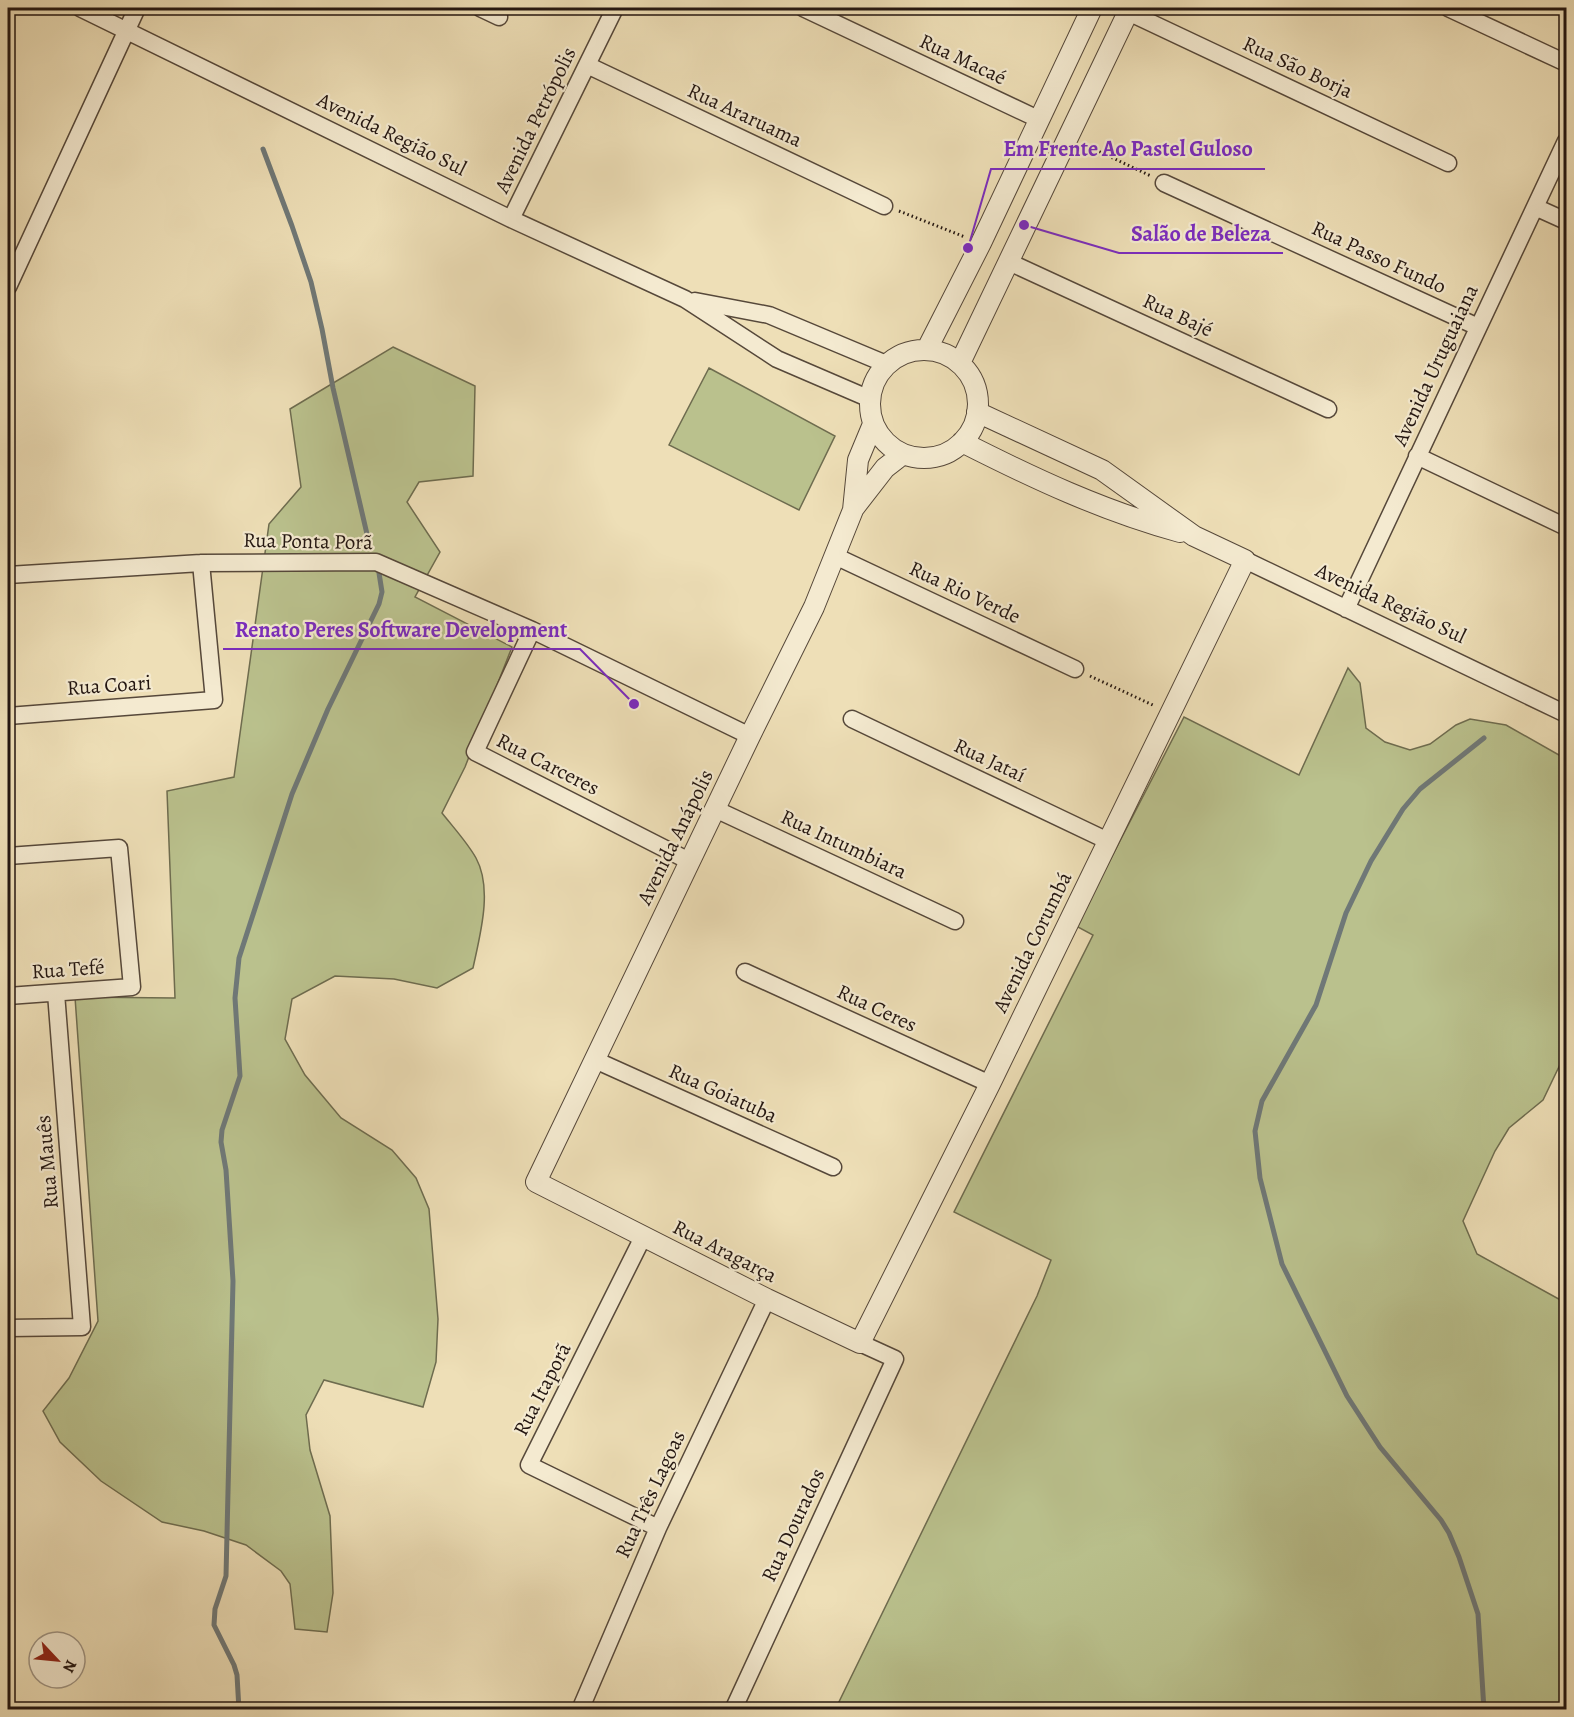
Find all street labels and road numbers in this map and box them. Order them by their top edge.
street label: Rua Macaé [915,27,1011,91]
street label: Rua São Borja [1238,29,1358,105]
street label: Avenida Petrópolis [487,42,582,199]
street label: Rua Araruama [683,76,807,154]
street label: Avenida Região Sul [312,85,471,182]
street label: Rua Passo Fundo [1307,214,1451,300]
street label: Avenida Uruguaiana [1385,280,1485,451]
street label: Rua Bajé [1138,287,1218,343]
street label: Rua Ponta Porã [243,526,373,556]
street label: Rua Rio Verde [905,554,1025,630]
street label: Avenida Região Sul [1310,555,1471,650]
street label: Rua Coari [66,668,152,702]
street label: Rua Carceres [492,726,604,802]
street label: Rua Jataí [950,731,1031,789]
street label: Avenida Anápolis [630,765,720,910]
street label: Rua Intumbiara [776,803,912,886]
street label: Avenida Corumbá [985,867,1078,1018]
street label: Rua Tefé [31,952,105,986]
street label: Rua Ceres [832,977,922,1039]
street label: Rua Goiatuba [664,1057,782,1129]
street label: Rua Mauês [29,1114,65,1210]
street label: Rua Aragarça [668,1213,782,1289]
street label: Rua Itaporã [507,1337,577,1440]
street label: Rua Três Lagoas [608,1426,692,1562]
street label: Rua Dourados [755,1464,831,1586]

